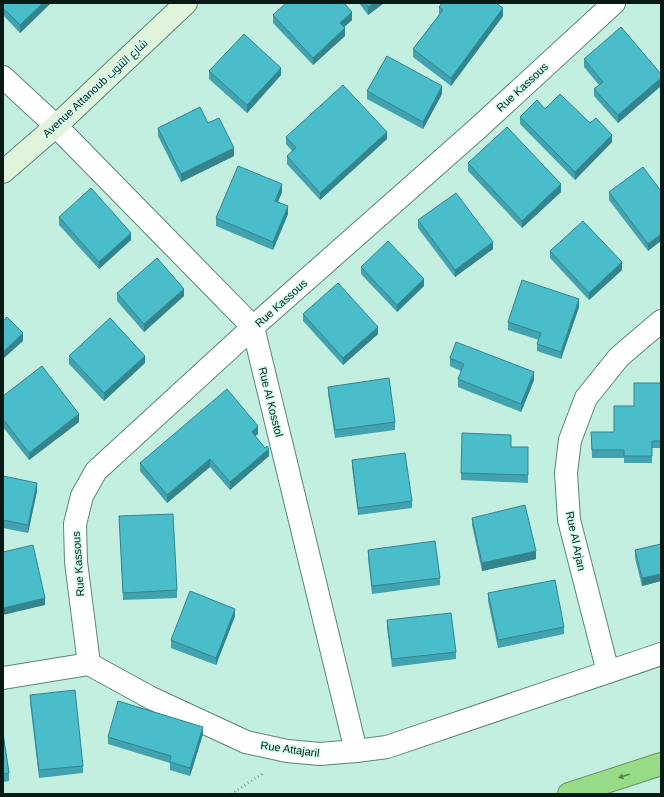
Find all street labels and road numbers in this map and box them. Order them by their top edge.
street label: Avenue Attanoub شارع التنوب [40,36,151,141]
street label: Rue Kassous [494,60,550,114]
street label: Rue Kassous [253,276,310,329]
street label: Rue Al Kosstol [257,366,285,438]
street label: Rue Al Arjan [564,510,588,572]
street label: Rue Kassous [70,530,86,597]
street label: Rue Attajaril [260,739,320,759]

